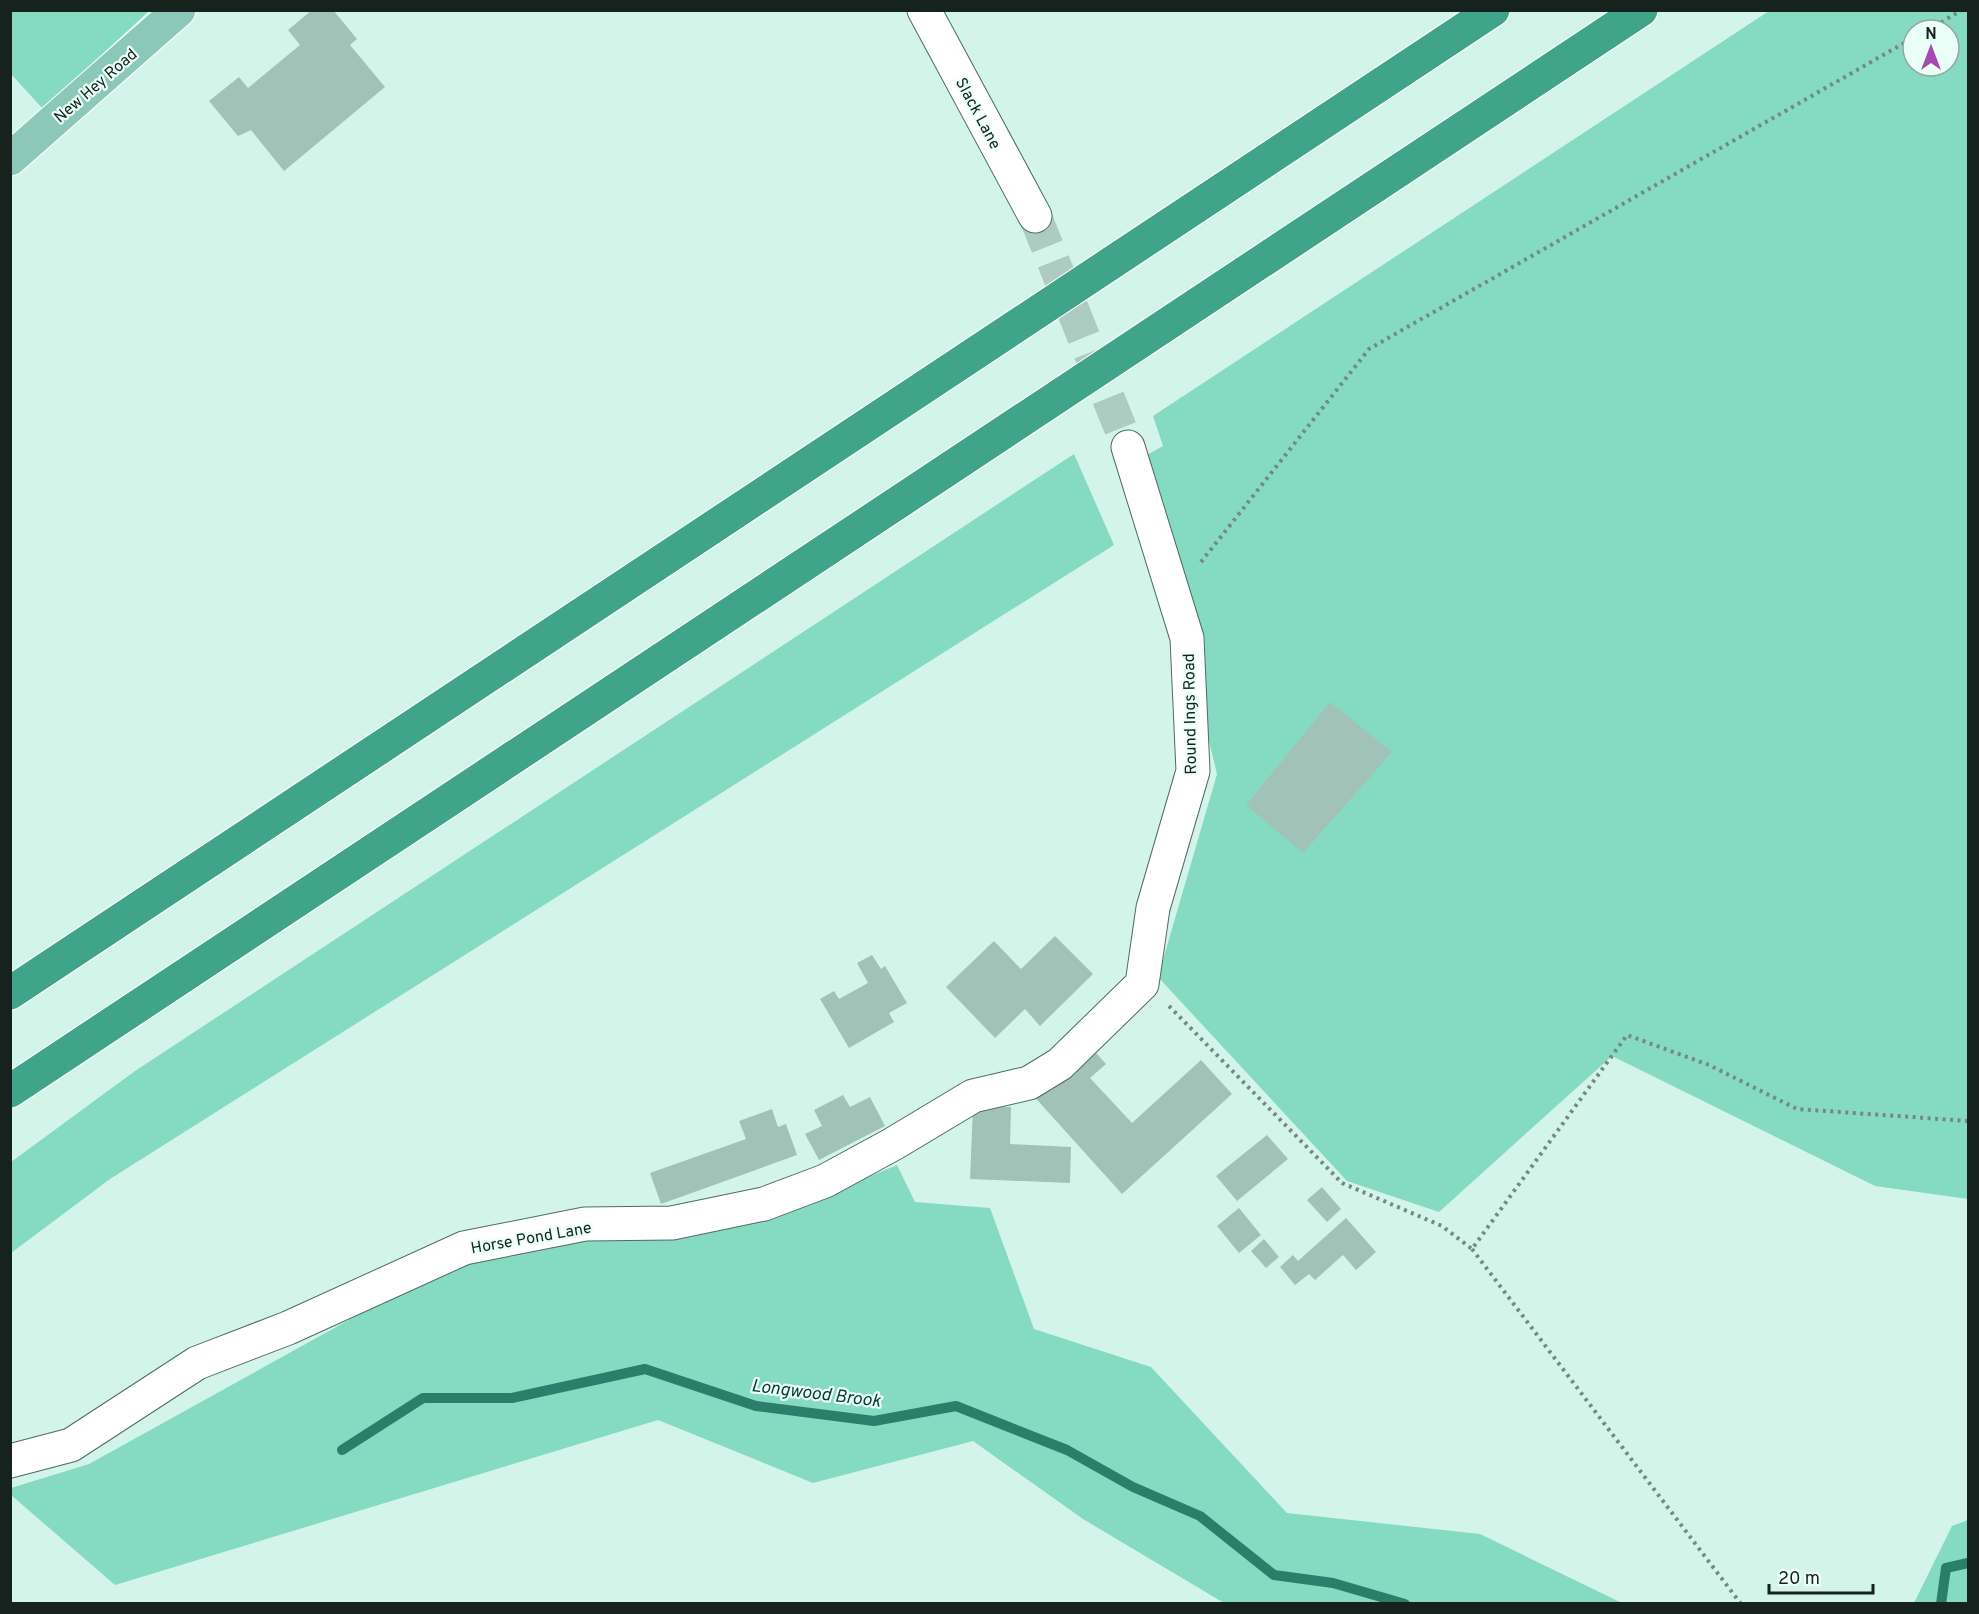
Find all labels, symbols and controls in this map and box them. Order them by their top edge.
north arrow [1901,18,1961,78]
text: N [1925,25,1937,45]
street label: New Hey Road [51,45,142,128]
street label: Slack Lane [950,75,1004,153]
street label: Round Ings Road [1180,653,1202,775]
street label: Horse Pond Lane [469,1219,593,1259]
water label: Longwood Brook [750,1375,883,1414]
scale bar [1769,1557,1872,1595]
text: 20 m [1778,1568,1820,1591]

